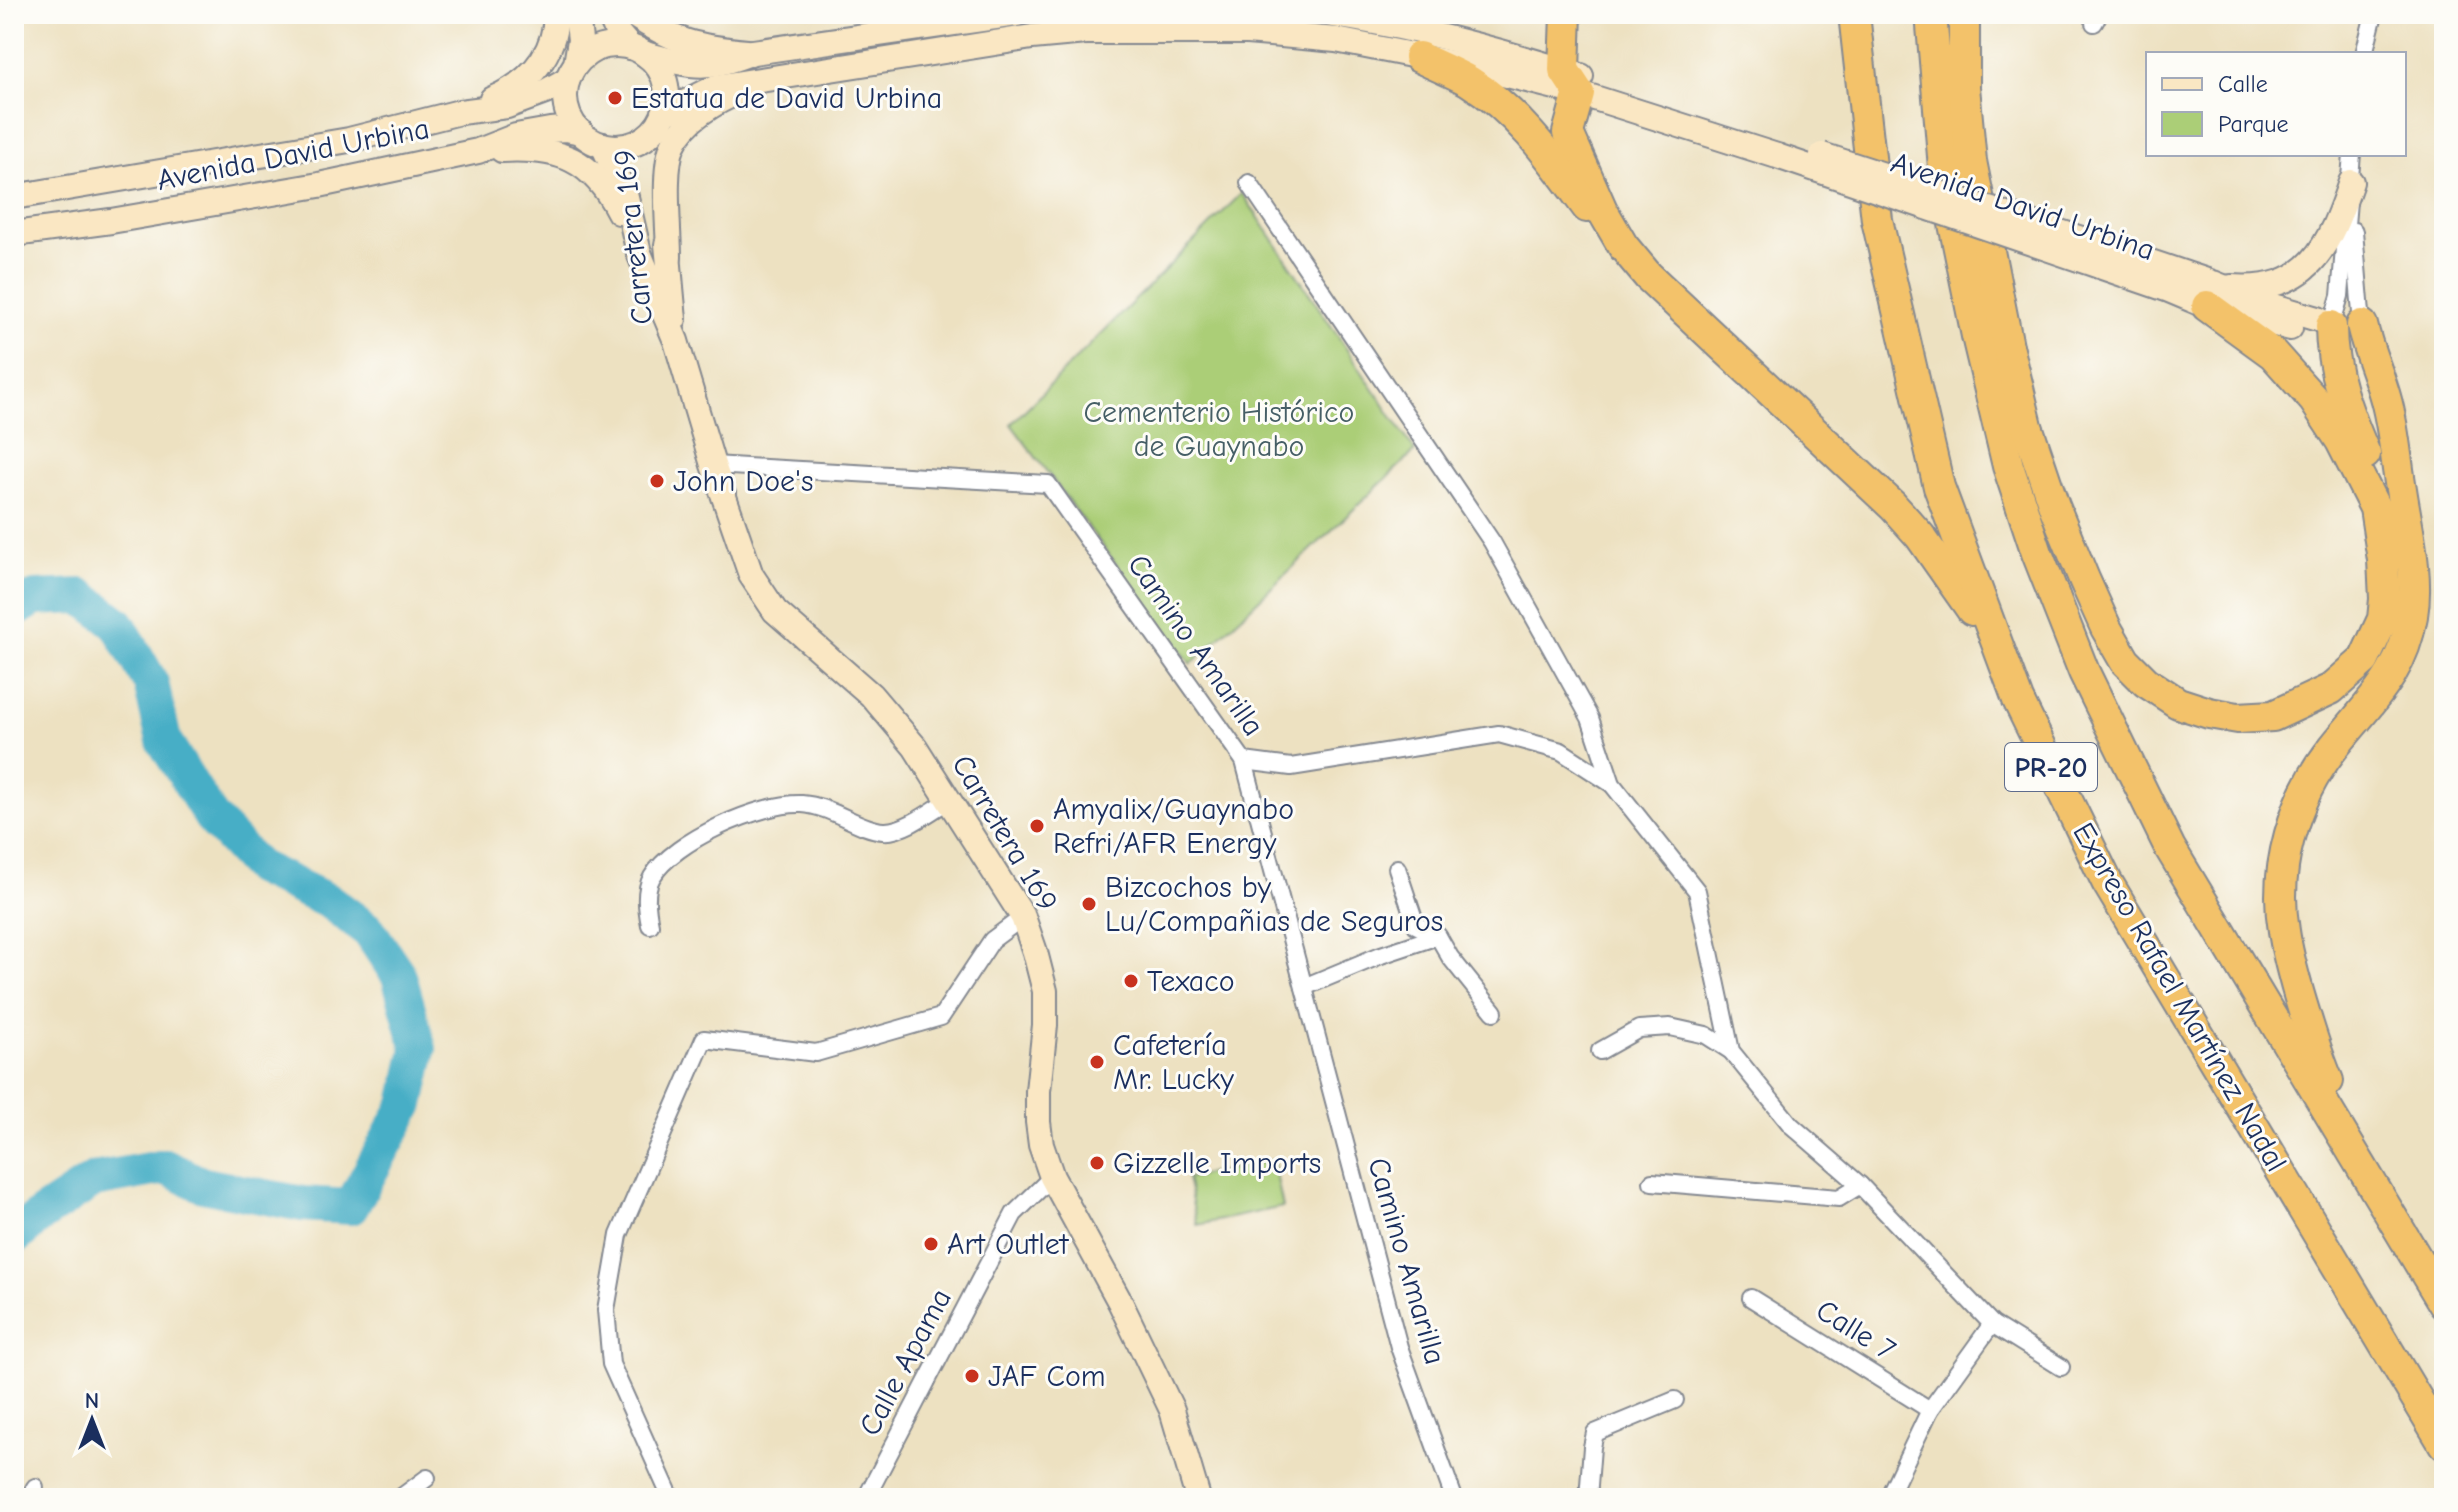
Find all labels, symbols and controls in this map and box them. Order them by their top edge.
legend [2146,52,2406,156]
text: Calle [2218,70,2268,98]
place label: Estatua de David Urbina [631,81,942,116]
marker: Estatua de David Urbina [606,89,624,107]
text: Parque [2218,110,2289,138]
street label: Avenida David Urbina [154,111,432,198]
street label: Avenida David Urbina [1886,145,2159,268]
street label: Carretera 169 [607,148,660,326]
park label: Cementerio Histórico de Guaynabo [1084,395,1354,464]
place label: John Doe's [673,464,813,499]
marker: John Doe's [648,472,666,490]
street label: Camino Amarilla [1120,548,1271,743]
road number: PR-20 [2005,743,2097,791]
street label: Carretera 169 [944,749,1065,918]
place label: Amyalix/Guaynabo Refri/AFR Energy [1053,792,1294,861]
marker: Amyalix/Guaynabo Refri/AFR Energy [1028,817,1046,835]
street label: Expreso Rafael Martínez Nadal [2065,817,2294,1178]
place label: Bizcochos by Lu/Compañias de Seguros [1105,870,1443,939]
marker: Bizcochos by Lu/Compañias de Seguros [1080,895,1098,913]
place label: Texaco [1147,964,1235,999]
marker: Texaco [1122,972,1140,990]
place label: Cafetería Mr. Lucky [1113,1028,1235,1097]
marker: Cafetería Mr. Lucky [1088,1053,1106,1071]
place label: Gizzelle Imports [1113,1146,1321,1181]
marker: Gizzelle Imports [1088,1154,1106,1172]
street label: Camino Amarilla [1360,1154,1453,1368]
place label: Art Outlet [947,1227,1070,1262]
marker: Art Outlet [922,1235,940,1253]
street label: Calle Apama [852,1283,959,1442]
street label: Calle 7 [1810,1293,1902,1368]
place label: JAF Com [988,1359,1106,1394]
marker: JAF Com [963,1367,981,1385]
north arrow [52,1380,132,1460]
text: N [85,1388,99,1414]

